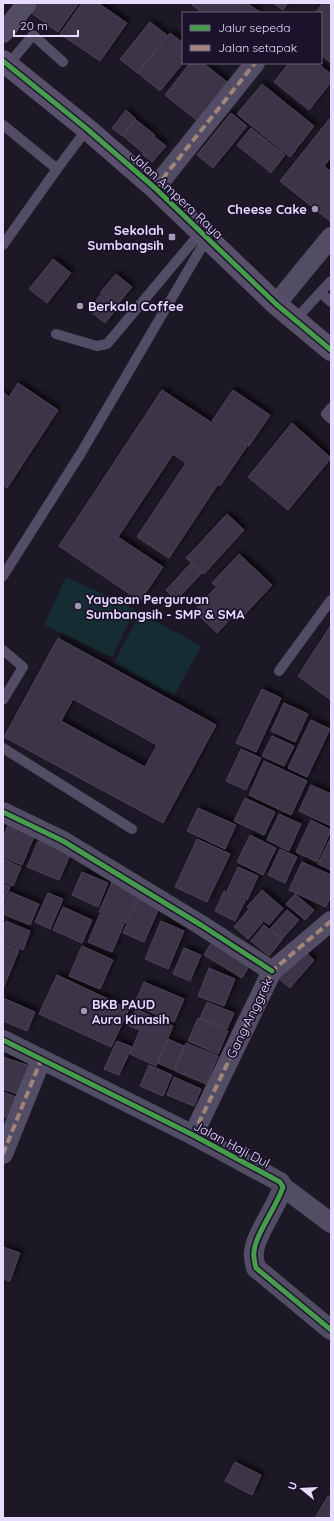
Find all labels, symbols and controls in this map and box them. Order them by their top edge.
scale bar [14,12,78,38]
legend [182,12,322,64]
text: 20 m [20,18,48,33]
text: Jalur sepeda [218,20,291,35]
text: Jalan setapak [218,40,297,55]
street label: Jalan Ampera Raya [127,148,227,242]
place label: Cheese Cake [227,201,307,217]
marker: Cheese Cake [310,204,320,214]
place label: Sekolah Sumbangsih [87,222,164,253]
marker: Sekolah Sumbangsih [167,232,177,242]
place label: Berkala Coffee [88,298,184,314]
marker: Berkala Coffee [75,301,85,311]
place label: Yayasan Perguruan Sumbangsih - SMP & SMA [86,591,245,622]
marker: Yayasan Perguruan Sumbangsih - SMP & SMA [73,601,83,611]
street label: Gang Anggrek [223,975,275,1061]
place label: BKB PAUD Aura Kinasih [92,996,170,1027]
marker: BKB PAUD Aura Kinasih [79,1006,89,1016]
street label: Jalan Haji Dul [191,1117,273,1171]
north arrow [282,1469,322,1509]
text: U [285,1480,300,1492]

